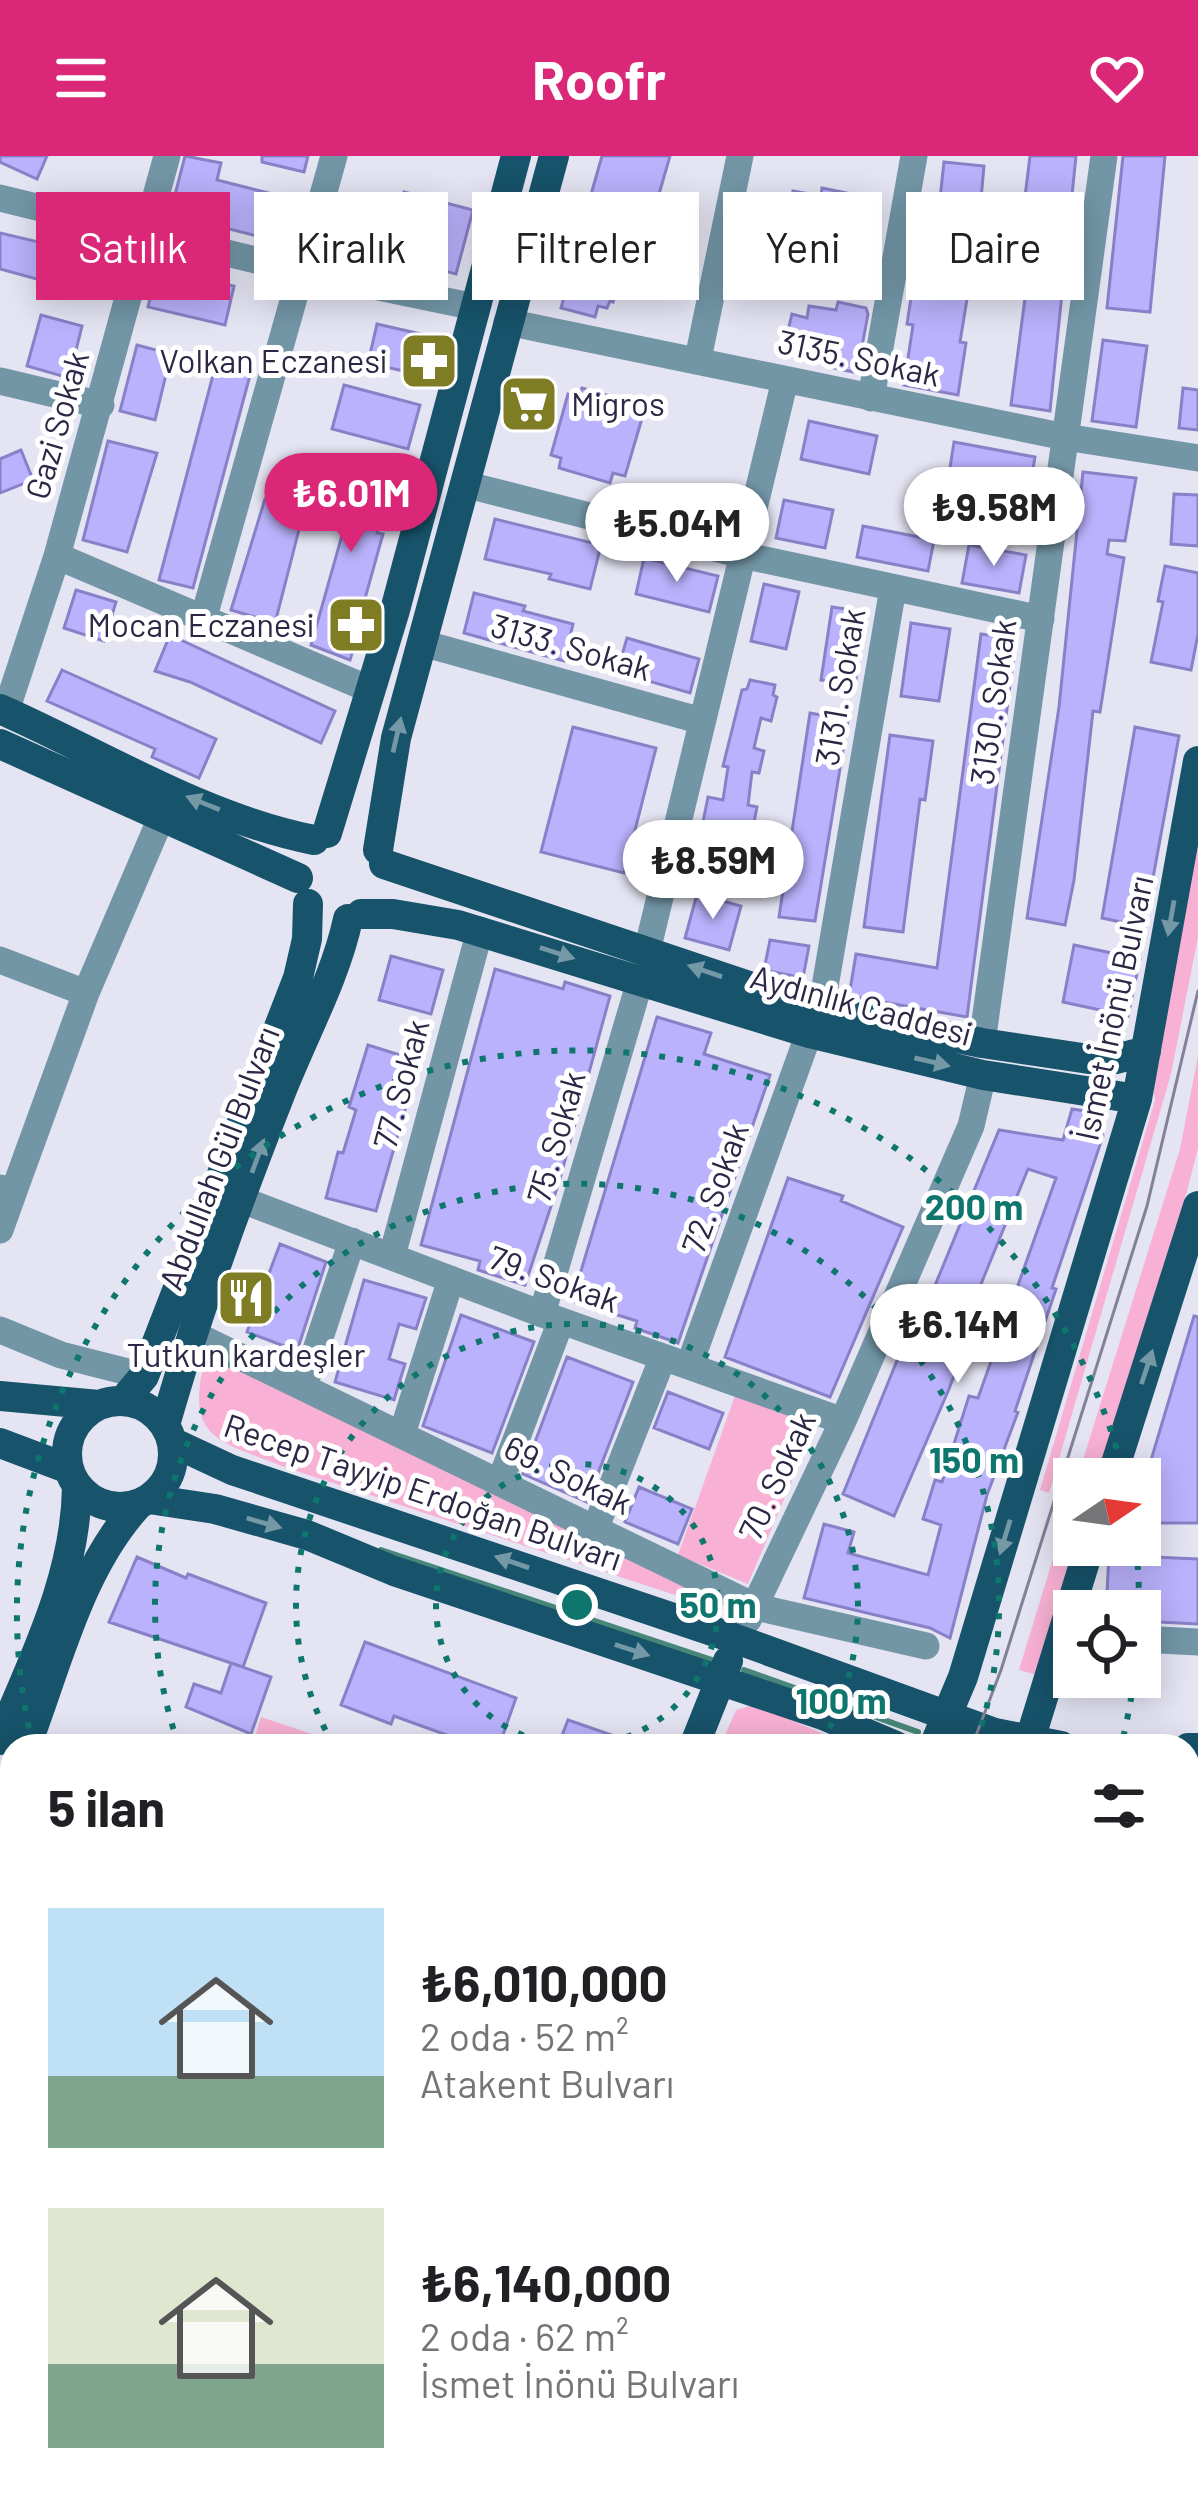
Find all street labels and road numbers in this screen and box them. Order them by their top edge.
street label: 3135. Sokak [774,320,944,394]
street label: Gazi Sokak [16,346,96,503]
street label: 3133. Sokak [486,604,656,688]
street label: 3131. Sokak [805,605,873,769]
street label: 3130. Sokak [961,617,1023,787]
street label: İsmet İnönü Bulvarı [1065,872,1161,1144]
street label: Aydınlık Caddesi [746,955,976,1053]
street label: 77. Sokak [364,1015,436,1153]
street label: Abdullah Gül Bulvarı [149,1020,287,1295]
street label: 75. Sokak [517,1066,593,1207]
street label: 72. Sokak [672,1117,756,1258]
street label: 79. Sokak [484,1236,625,1320]
street label: Recep Tayyip Erdoğan Bulvarı [219,1404,627,1578]
street label: 70. Sokak [729,1405,823,1546]
street label: 69. Sokak [498,1426,639,1522]

